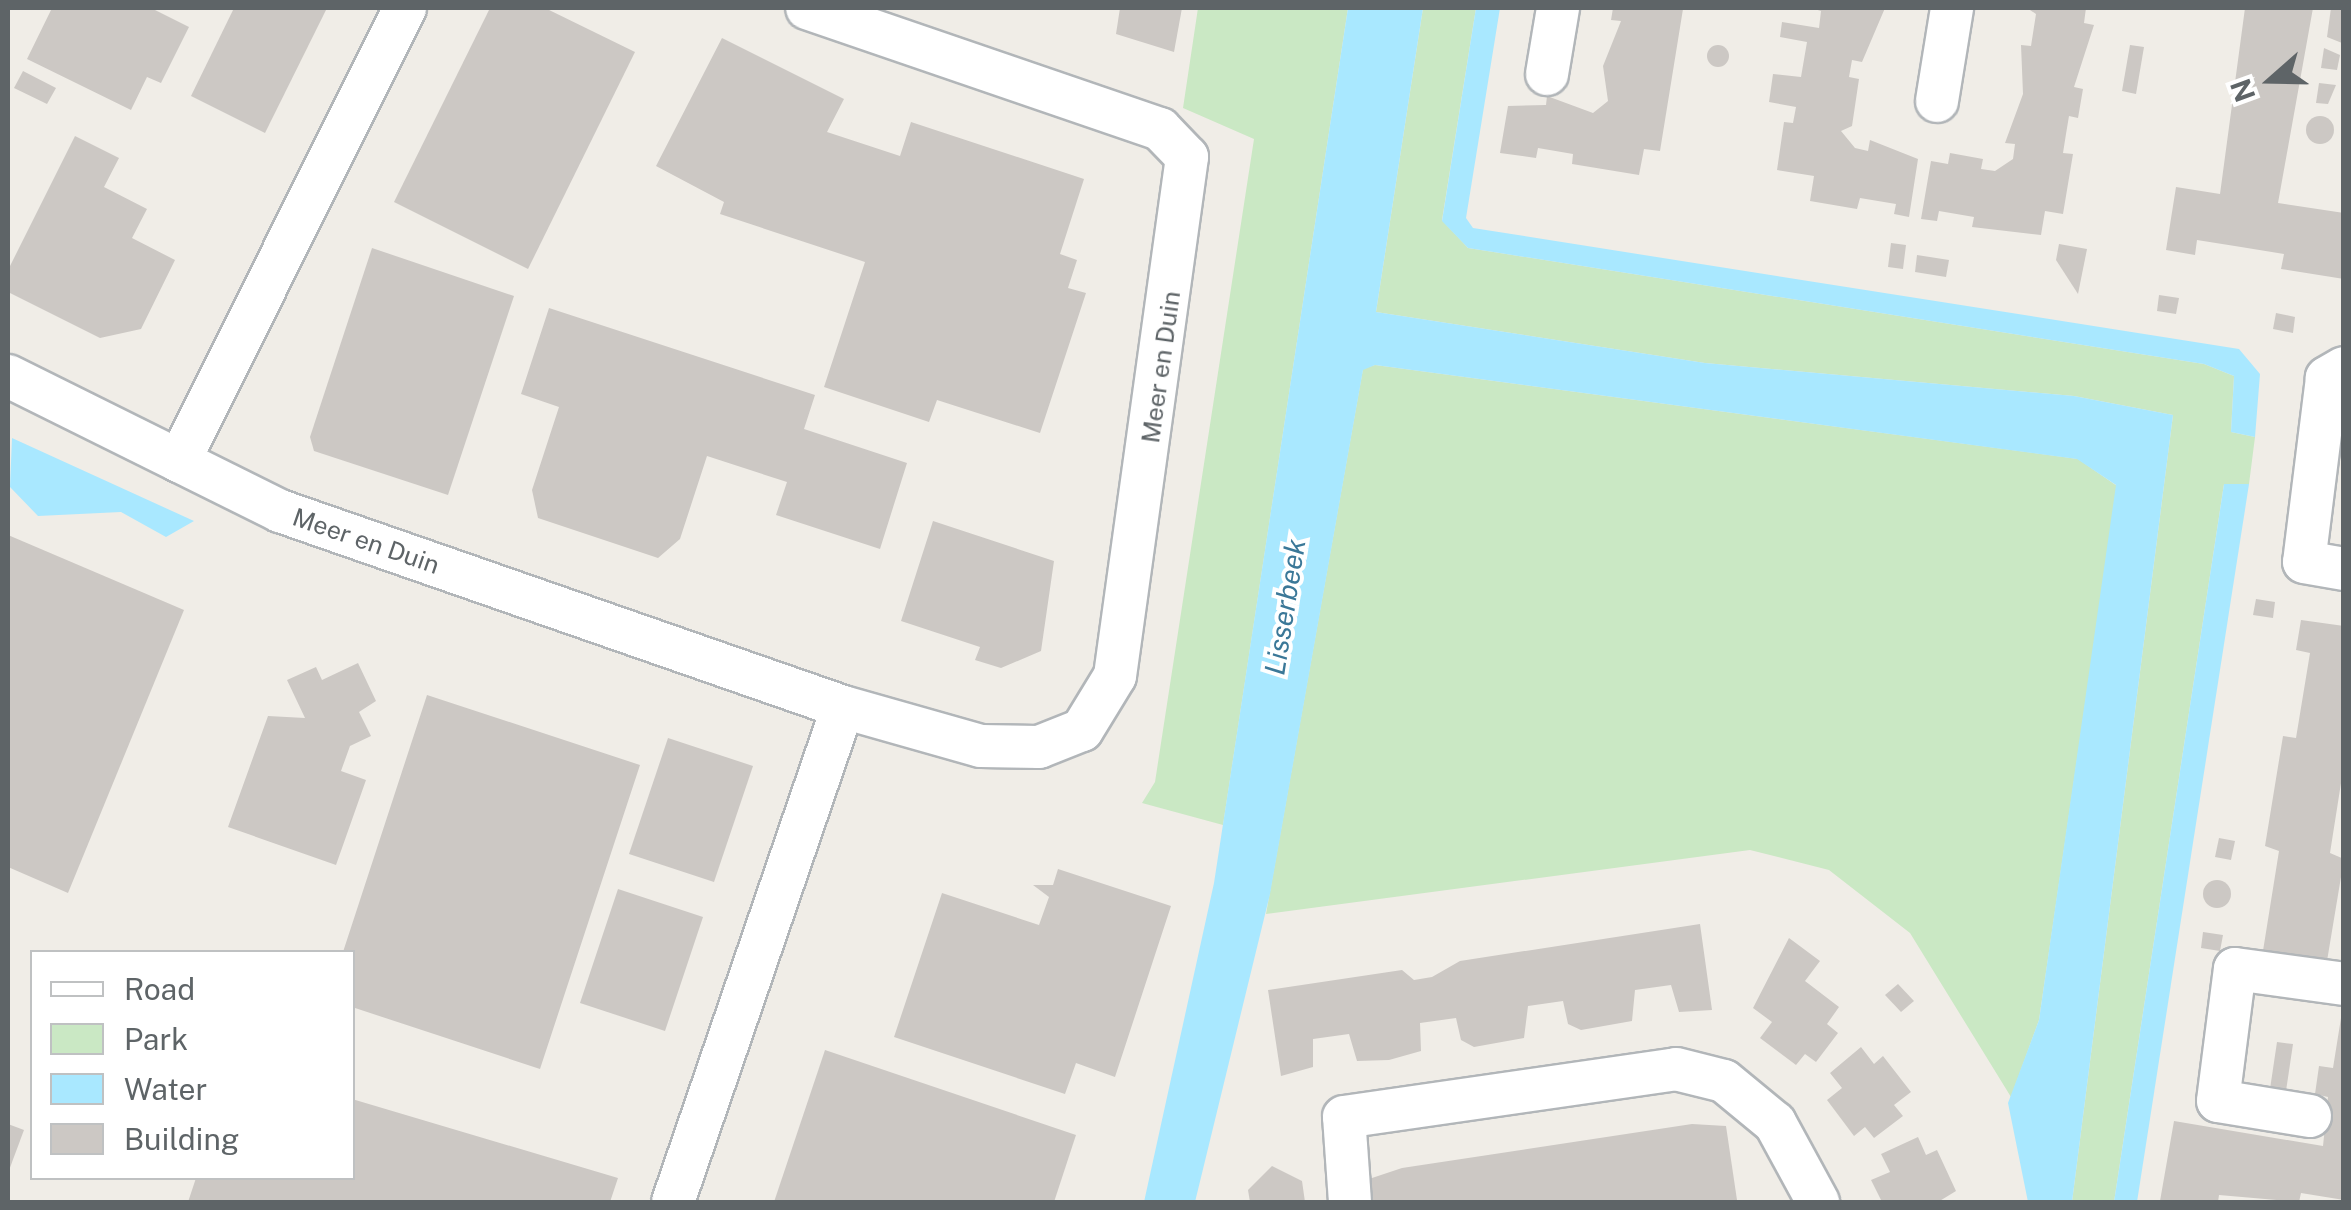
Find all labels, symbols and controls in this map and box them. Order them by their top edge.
north arrow [2221,30,2321,130]
text: N [2223,74,2262,106]
street label: Meer en Duin [1135,289,1187,445]
street label: Meer en Duin [289,502,443,580]
water label: Lisserbeek [1258,537,1312,677]
legend [30,950,355,1180]
text: Road [124,971,195,1007]
text: Park [124,1021,188,1057]
text: Water [124,1071,207,1107]
text: Building [124,1121,239,1157]

